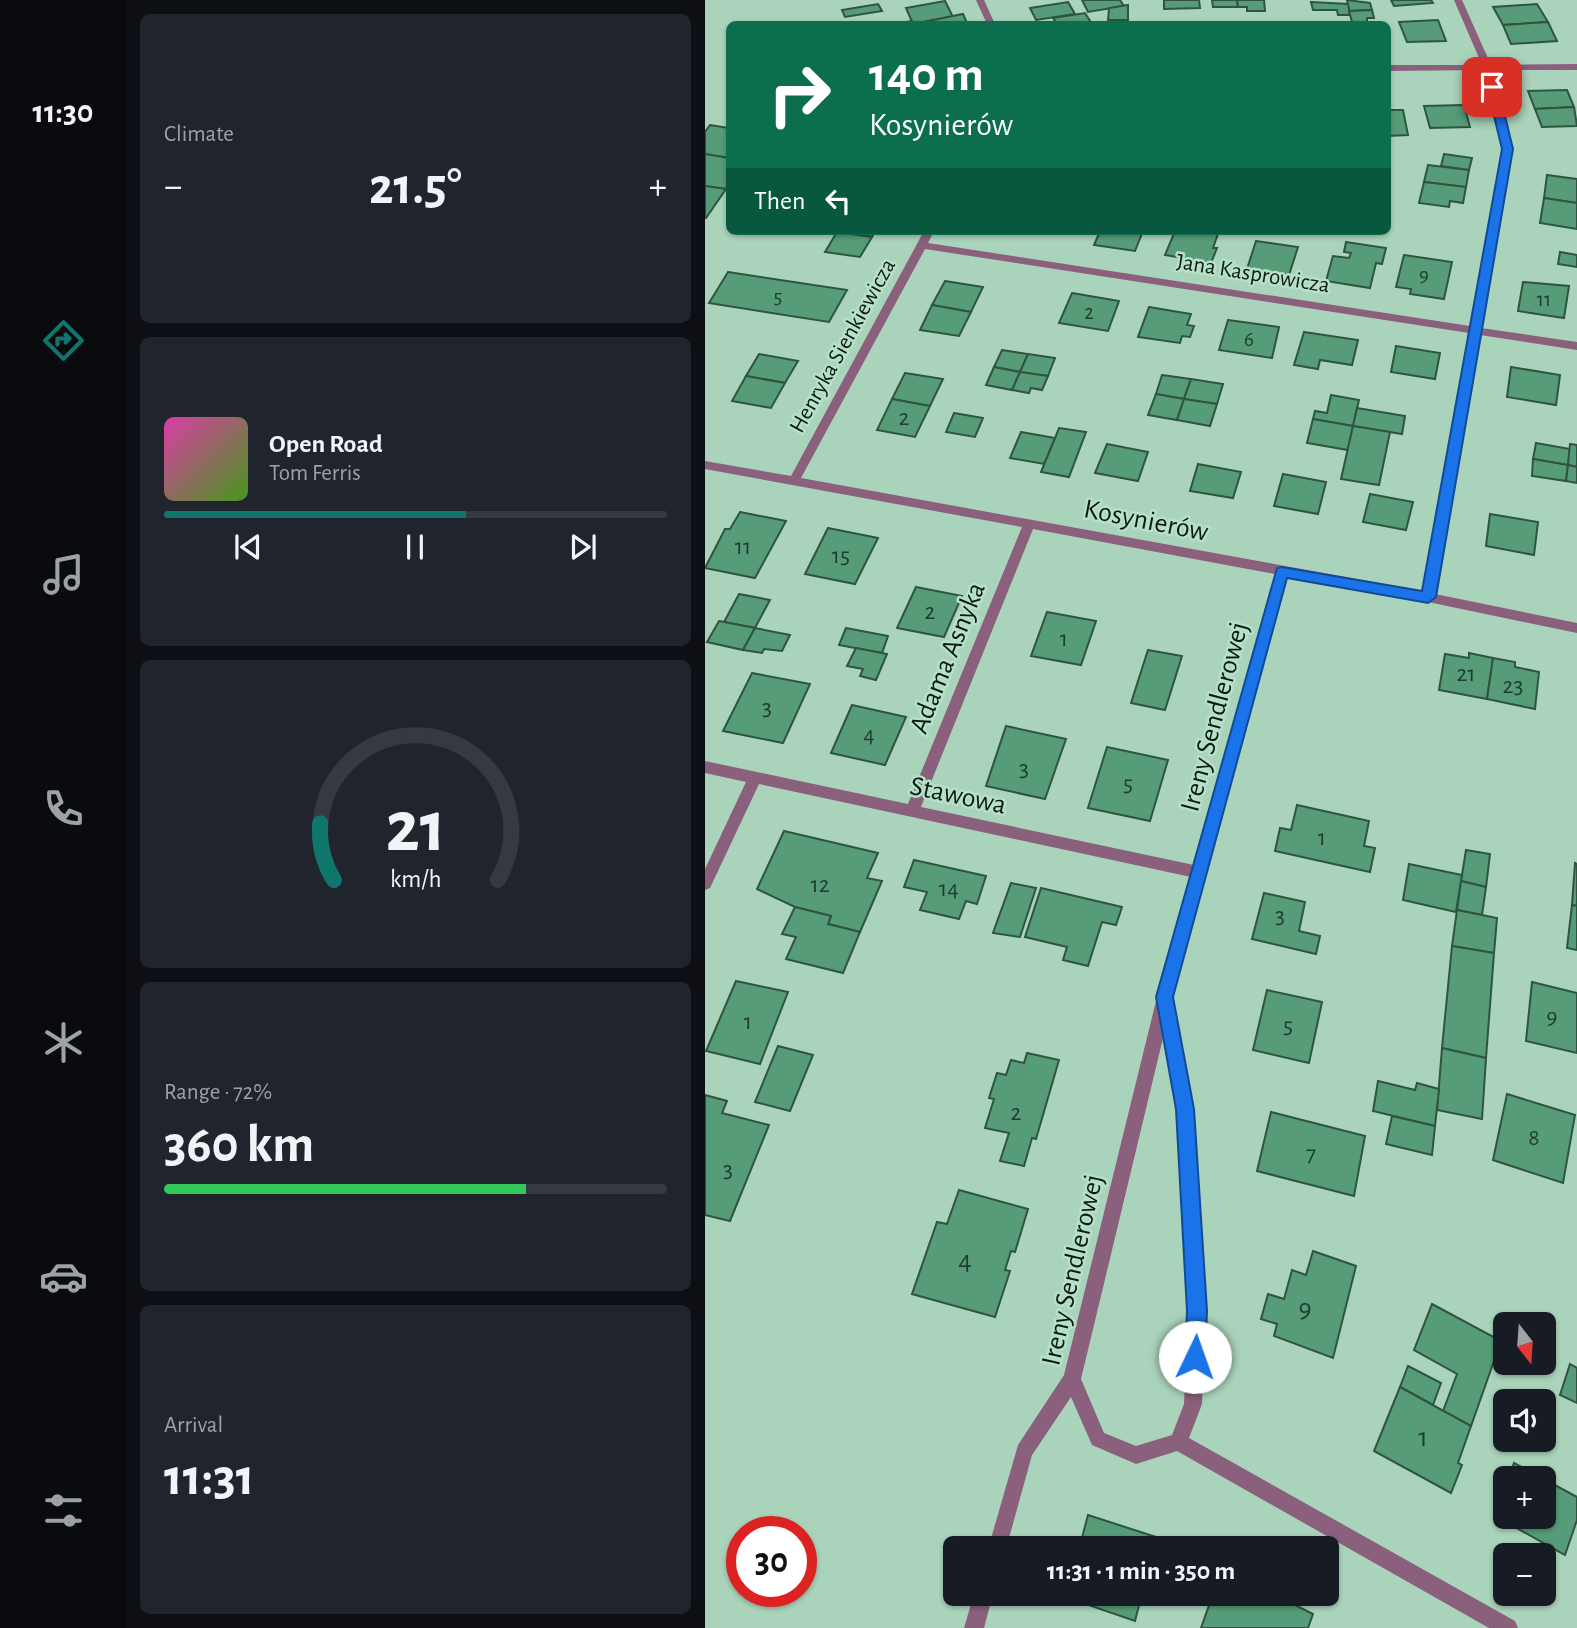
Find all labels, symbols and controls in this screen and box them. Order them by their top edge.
icon: right [754,49,845,140]
text: 140 m [869,51,984,100]
pin [1462,57,1522,117]
icon: arrive [1473,68,1511,106]
text: 11:30 [33,96,93,128]
text: Kosynierów [869,109,1013,141]
text: Climate [164,123,234,146]
text: 21.5° [369,161,462,213]
text: − [164,168,182,206]
text: + [649,168,667,206]
icon: left [819,182,857,220]
text: Then [754,188,805,214]
street label: Jana Kasprowicza [1175,251,1331,297]
street label: Henryka Sienkiewicza [786,255,900,437]
house number: 9 [1419,264,1429,285]
house number: 5 [774,286,782,307]
house number: 11 [1537,289,1551,310]
house number: 2 [1084,302,1094,323]
icon: directions [39,316,88,365]
house number: 6 [1244,329,1254,350]
house number: 2 [899,406,910,430]
text: Open Road [269,431,383,457]
text: Tom Ferris [269,462,361,485]
street label: Kosynierów [1081,495,1211,547]
icon: previous [229,528,267,566]
icon: pause [396,528,434,566]
icon: next [564,528,602,566]
house number: 11 [735,535,751,559]
house number: 15 [832,544,850,568]
icon: music [39,550,88,599]
street label: Adama Asnyka [905,578,991,738]
house number: 2 [925,600,936,624]
street label: Ireny Sendlerowej [1176,619,1254,815]
house number: 1 [1060,627,1068,651]
house number: 21 [1456,662,1476,686]
house number: 23 [1503,674,1523,698]
house number: 3 [762,696,772,720]
house number: 4 [863,723,875,747]
house number: 3 [1019,757,1029,781]
street label: Stawowa [907,772,1009,820]
house number: 5 [1123,772,1133,796]
icon: phone [39,784,88,833]
text: 21 [385,792,446,865]
house number: 1 [1318,826,1326,850]
text: km/h [390,867,441,892]
house number: 12 [810,873,830,897]
house number: 14 [939,877,959,901]
house number: 3 [1275,904,1285,928]
house number: 9 [1546,1005,1558,1029]
house number: 1 [744,1010,752,1034]
house number: 5 [1283,1014,1293,1038]
icon: climate [39,1018,88,1067]
text: Range · 72% [164,1081,272,1104]
house number: 2 [1011,1101,1022,1125]
text: 360 km [164,1119,314,1171]
house number: 8 [1528,1126,1540,1150]
house number: 7 [1306,1142,1316,1166]
house number: 3 [723,1158,733,1182]
street label: Ireny Sendlerowej [1037,1172,1109,1368]
house number: 4 [958,1247,972,1275]
icon: car [39,1252,88,1301]
house number: 9 [1298,1295,1312,1323]
north arrow [1493,1312,1555,1376]
map controls [1493,1312,1556,1606]
position arrow [1158,1320,1232,1394]
button: sound [1493,1389,1556,1452]
text: Arrival [164,1414,223,1437]
house number: 1 [1418,1424,1428,1452]
text: 11:31 [164,1452,254,1504]
button: + [1493,1466,1556,1529]
icon: filters [39,1486,88,1535]
speed limit sign: 30 [726,1516,817,1607]
button: − [1493,1543,1556,1606]
text: 11:31 · 1 min · 350 m [1047,1558,1235,1584]

